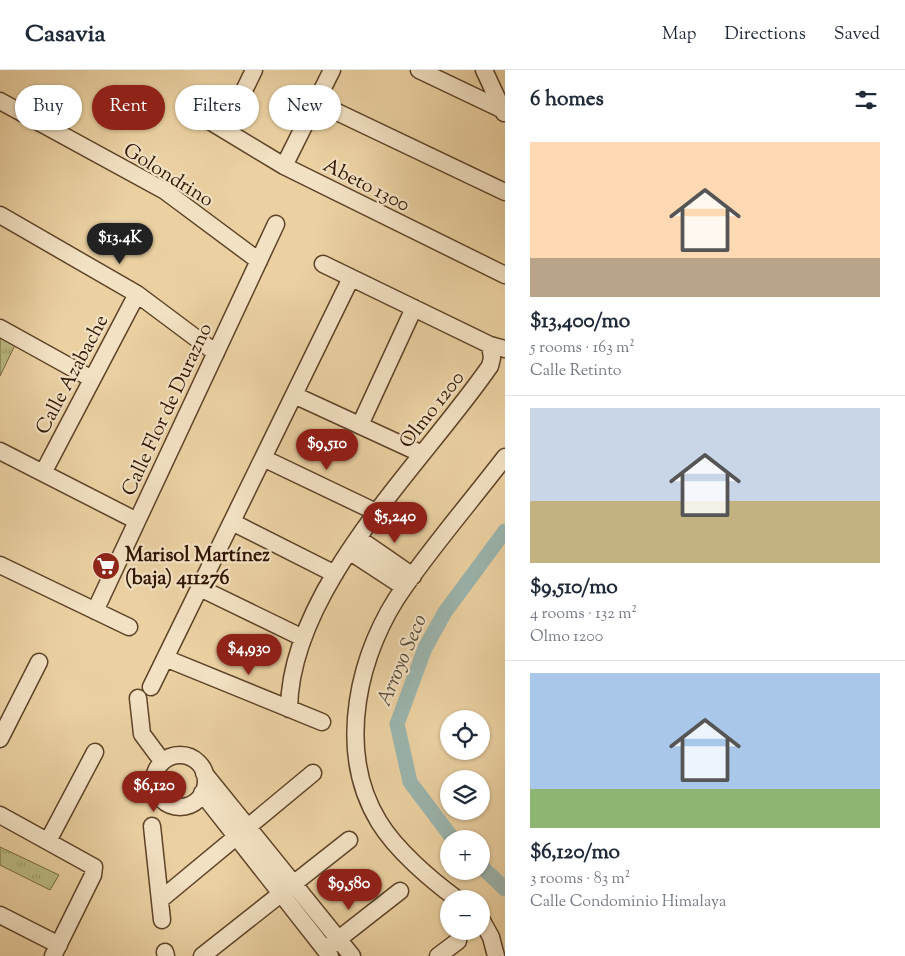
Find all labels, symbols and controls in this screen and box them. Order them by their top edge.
text: Casavia [25,18,106,52]
text: Map [662,22,697,48]
text: Directions [725,22,806,48]
text: Saved [834,22,880,48]
chip: Buy [15,85,82,130]
chip: Rent [92,85,165,130]
chip: Filters [175,85,259,130]
chip: New [269,85,341,130]
text: 6 homes [530,85,604,115]
icon: filters [852,86,880,114]
street label: Golondrino [117,137,219,215]
street label: Abeto 1300 [317,152,414,221]
icon: home [660,175,750,265]
pin: $13.4K [79,222,161,265]
text: $13.4K [98,227,142,250]
text: $13,400/mo [530,307,630,337]
street label: Calle Azabache [29,310,117,440]
street label: Calle Flor de Durazno [115,319,221,501]
text: 5 rooms · 163 m² [530,337,635,360]
text: Calle Retinto [530,360,622,383]
street label: Olmo 1200 [393,366,473,456]
pin: $9,510 [286,428,368,471]
text: $9,510 [307,433,347,456]
icon: home [660,440,750,530]
pin: $5,240 [354,502,436,544]
text: $5,240 [374,506,416,529]
place label: Marisol Martínez (baja) 411276 [125,542,270,594]
supermarket icon: Marisol Martínez (baja) 411276 [91,551,121,581]
text: $9,510/mo [530,573,618,603]
text: 4 rooms · 132 m² [530,603,637,626]
water label: Arroyo Seco [370,610,436,712]
text: Olmo 1200 [530,626,603,649]
pin: $4,930 [208,634,290,676]
text: $4,930 [228,638,270,661]
icon: home [660,705,750,795]
map controls [440,710,490,940]
button: locate [440,710,490,760]
pin: $6,120 [113,770,195,813]
button: layers [440,770,490,820]
text: $6,120 [133,775,175,798]
button: + [440,830,490,880]
text: $6,120/mo [530,838,620,868]
pin: $9,580 [308,868,390,911]
text: 3 rooms · 83 m² [530,868,630,891]
text: $9,580 [328,873,370,896]
button: − [440,890,490,940]
text: Calle Condominio Himalaya [530,891,726,914]

